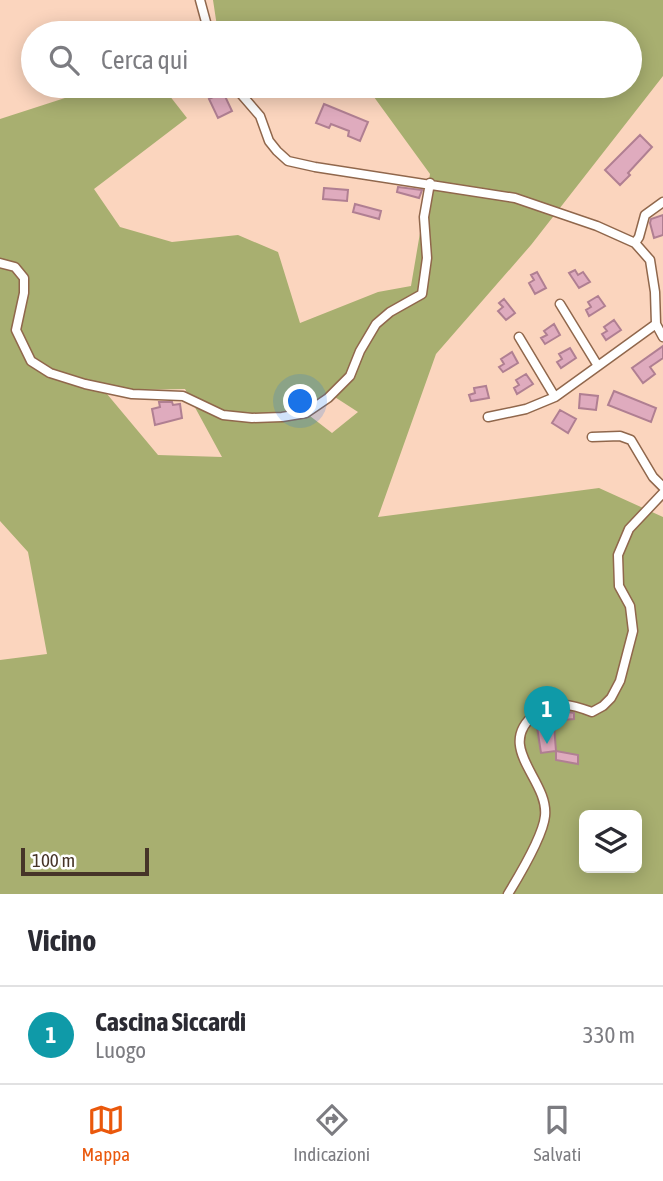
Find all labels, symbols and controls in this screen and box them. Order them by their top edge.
search box [21,21,642,98]
icon: search [45,41,83,79]
text: Cerca qui [101,45,188,75]
your location [283,384,317,418]
pin: 1 [524,686,570,744]
map controls [579,810,642,873]
button: layers [579,810,642,873]
scale bar [21,845,149,877]
text: 100 m [32,849,75,871]
text: Vicino [28,923,96,957]
text: Cascina Siccardi [95,1007,246,1037]
text: 1 [46,1022,56,1048]
text: 330 m [583,1022,635,1048]
text: Luogo [95,1037,146,1063]
tab: Mappa [82,1101,130,1165]
tab: Indicazioni [293,1101,370,1165]
tab: Salvati [533,1101,581,1165]

